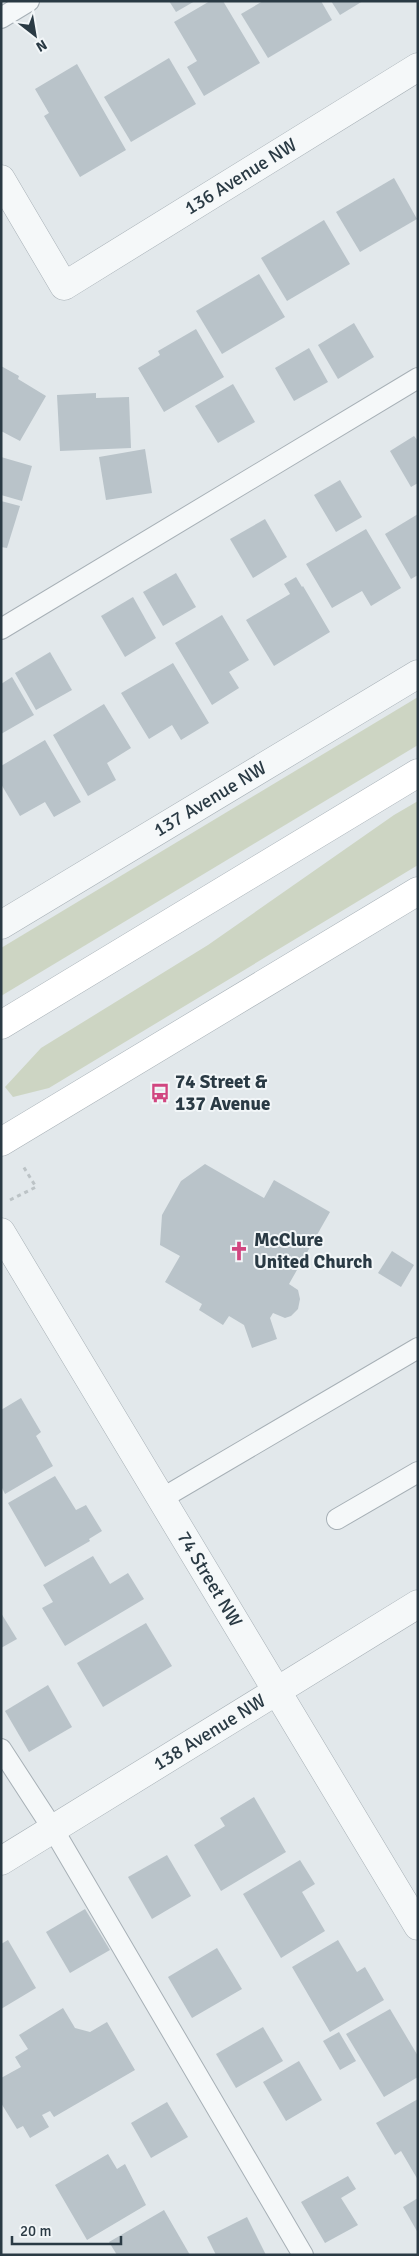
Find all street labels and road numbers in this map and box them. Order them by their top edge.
street label: 136 Avenue NW [180,133,301,220]
street label: 137 Avenue NW [149,756,271,842]
street label: 74 Street NW [172,1527,248,1631]
street label: 138 Avenue NW [149,1689,270,1776]

